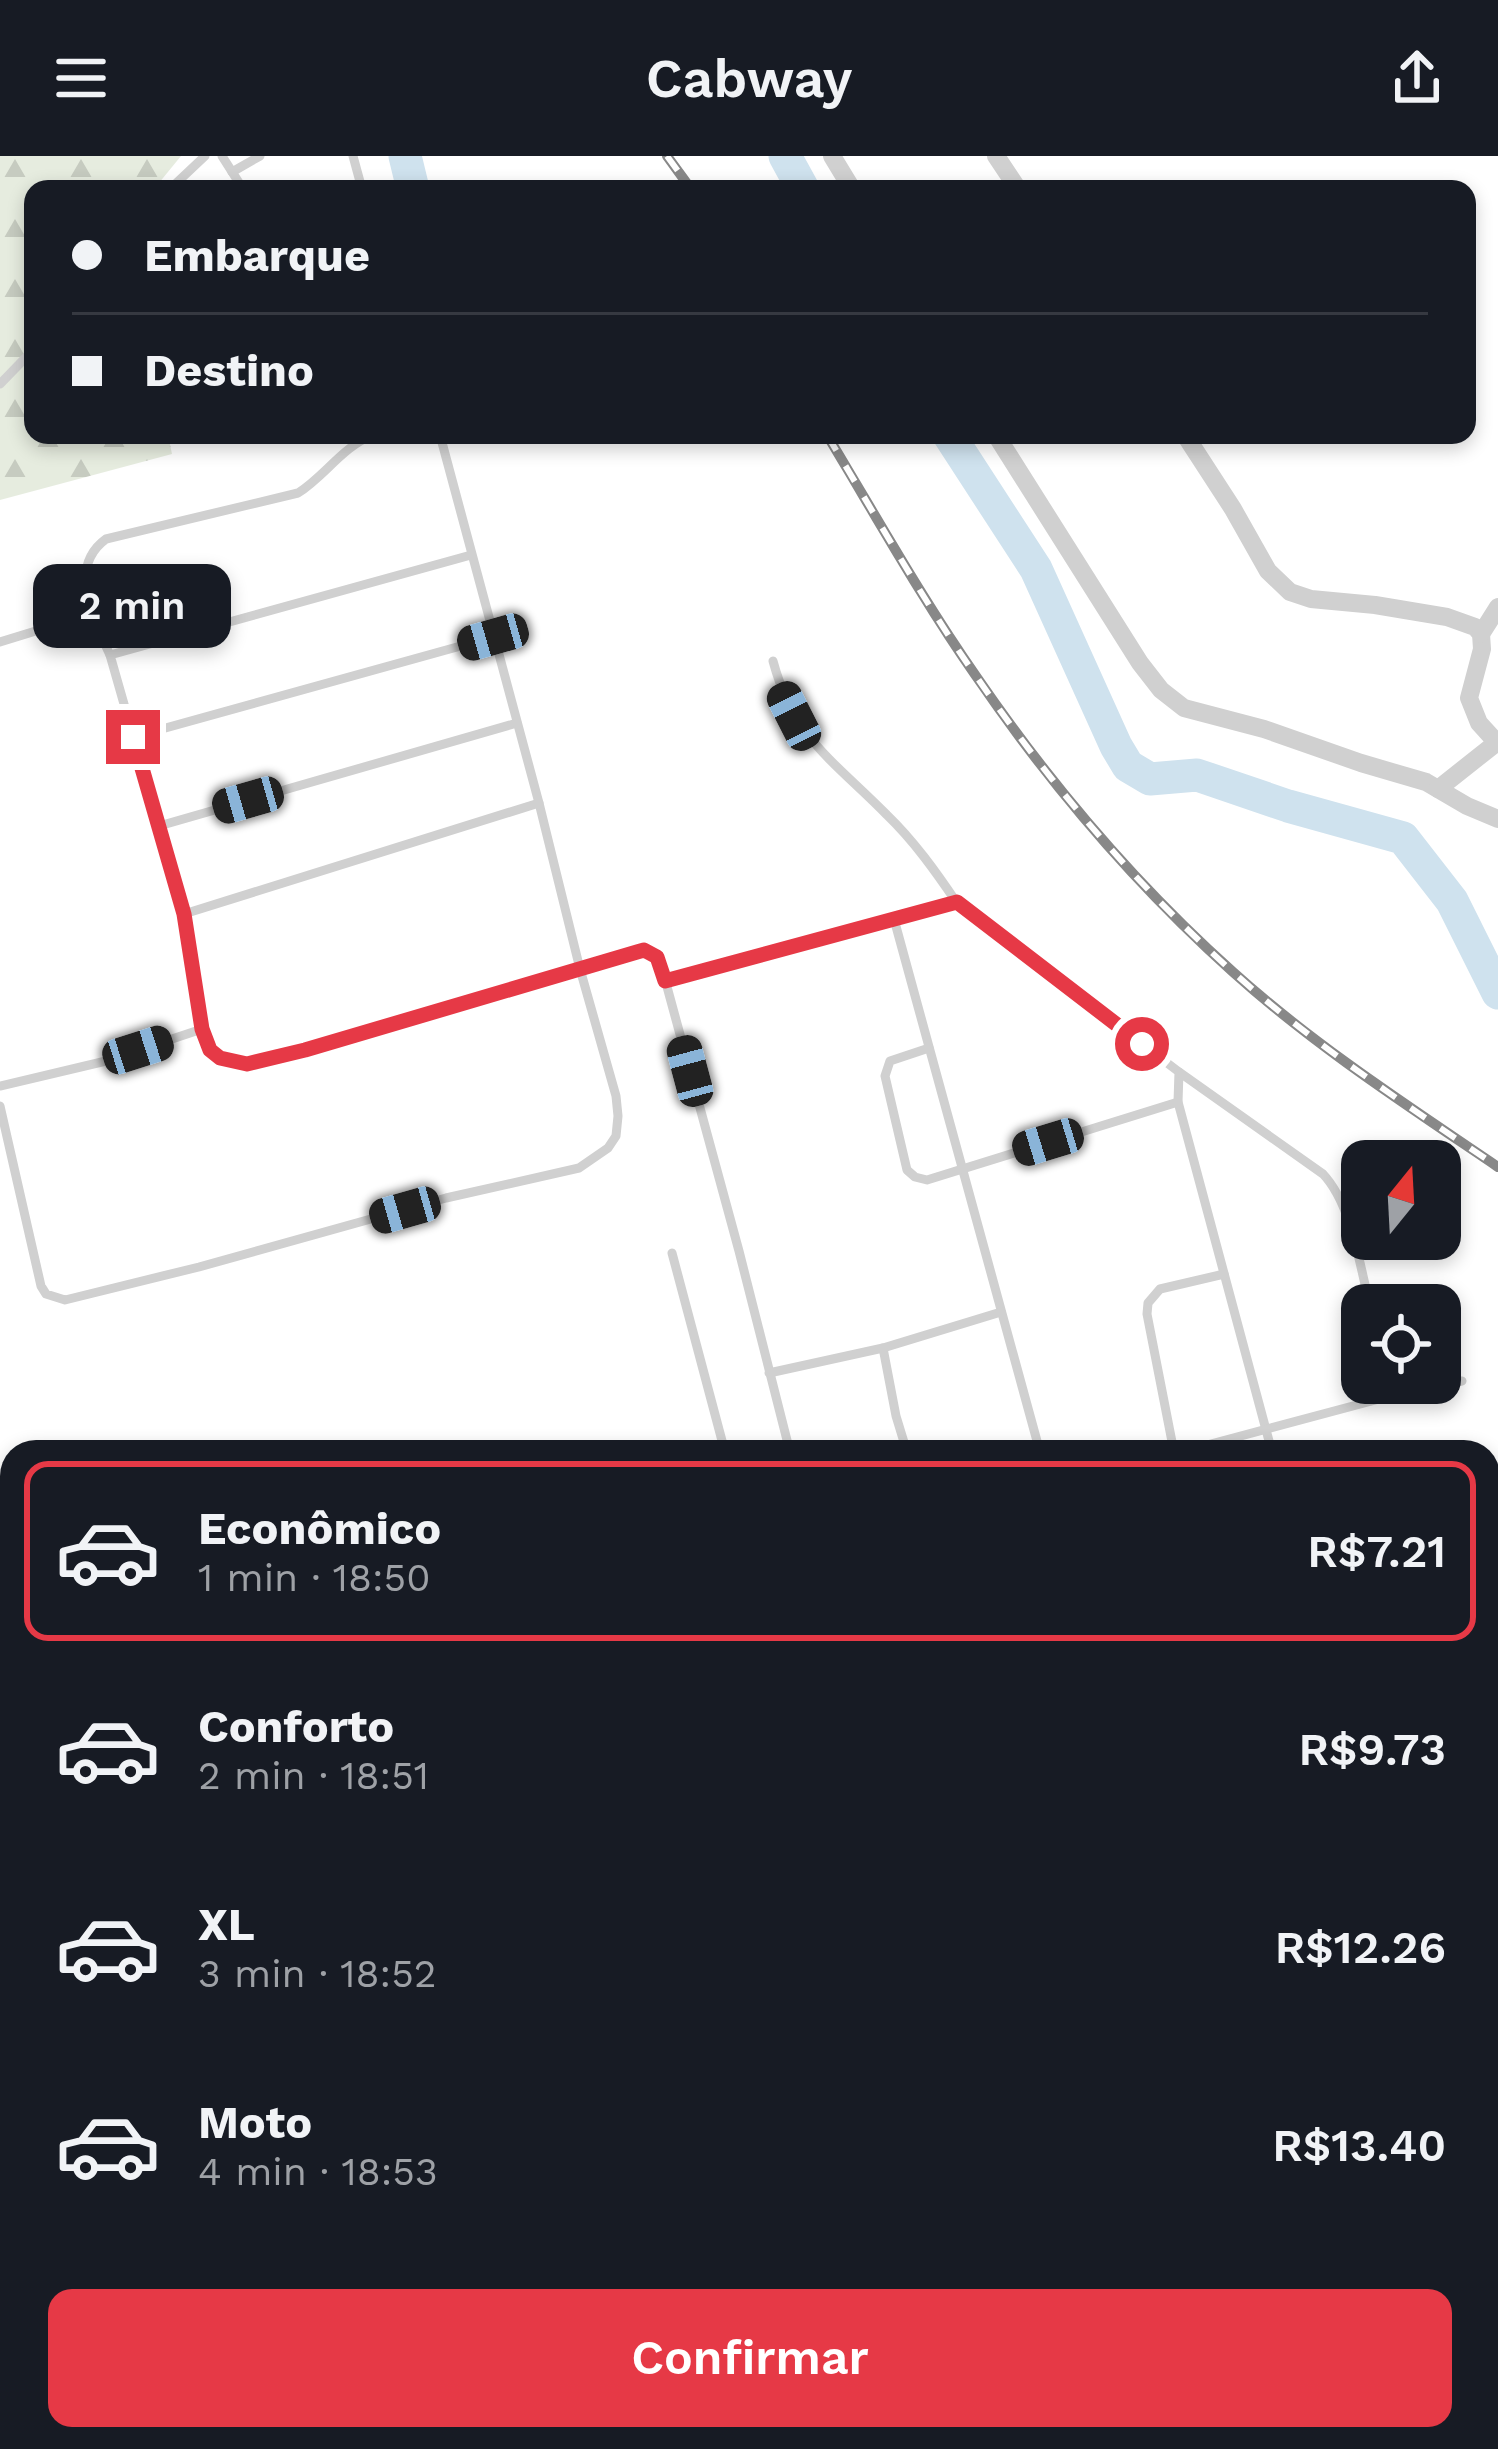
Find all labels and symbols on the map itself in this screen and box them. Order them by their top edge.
callout: 2 min [34,563,232,647]
car [453,610,533,664]
car [762,676,826,756]
route end [106,710,160,764]
car [208,773,288,827]
route start [1115,1017,1169,1071]
car [98,1022,178,1078]
car [663,1032,717,1110]
car [1008,1114,1088,1170]
north arrow [1341,1140,1461,1260]
car [365,1183,445,1237]

